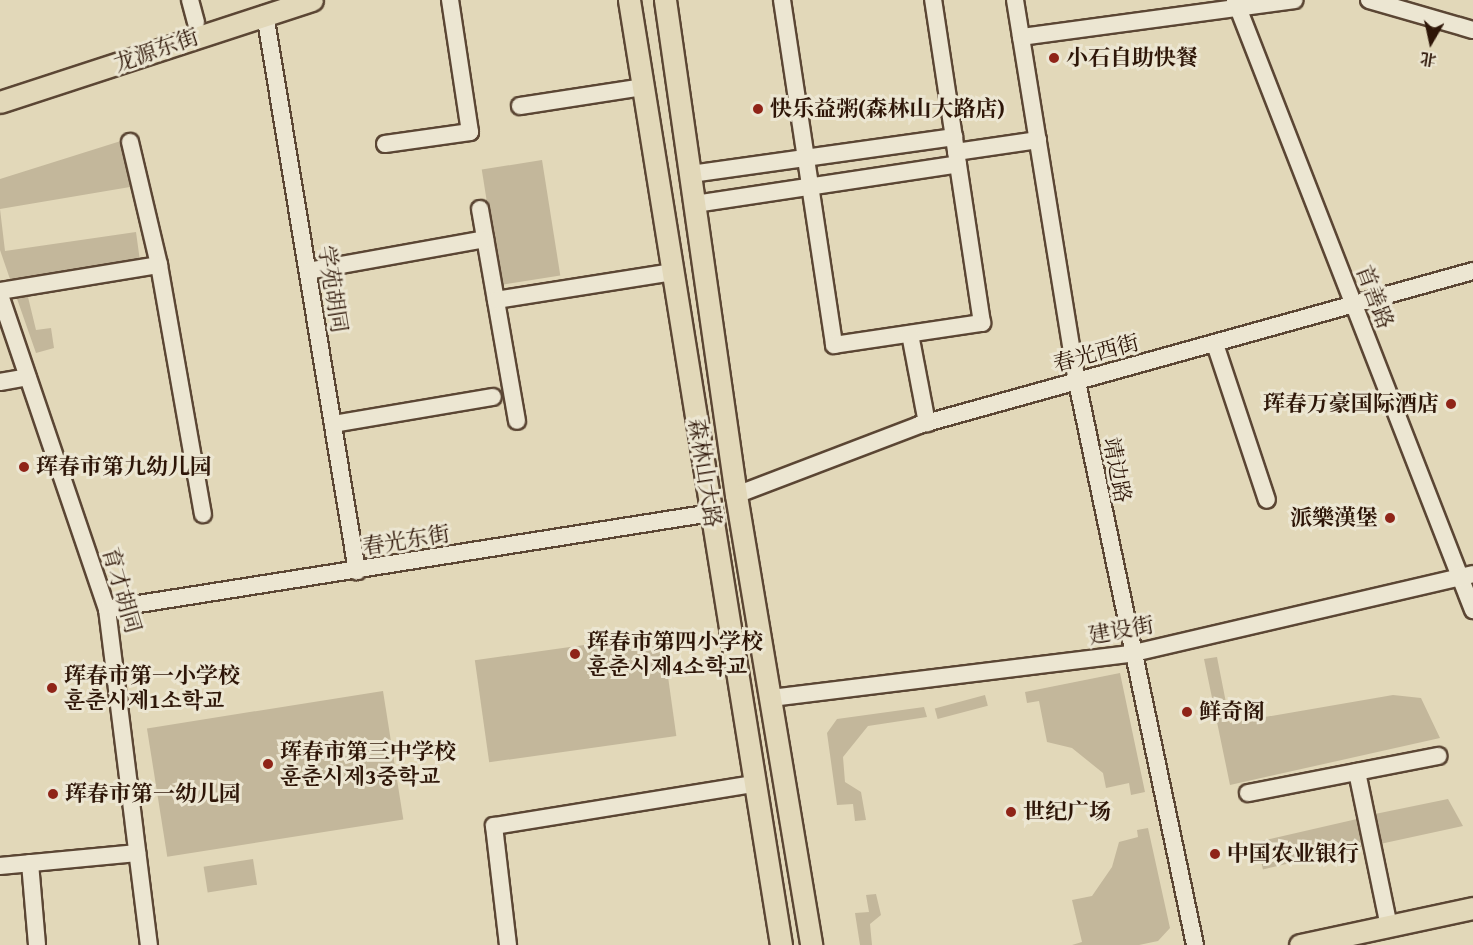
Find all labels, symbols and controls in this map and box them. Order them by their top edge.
north arrow [1401,12,1461,72]
street label: 龙源东街 [110,23,202,77]
place label: 小石自助快餐 [1066,45,1198,71]
text: 北 [1418,47,1438,73]
marker: 小石自助快餐 [1047,51,1061,65]
place label: 快乐益粥(森林山大路店) [770,96,1005,122]
marker: 快乐益粥(森林山大路店) [751,102,765,116]
street label: 学苑胡同 [313,243,353,335]
street label: 首善路 [1351,261,1399,333]
street label: 春光西街 [1050,329,1142,377]
place label: 珲春万豪国际酒店 [1263,391,1439,417]
marker: 珲春万豪国际酒店 [1444,397,1458,411]
street label: 森林山大路 [683,417,727,529]
street label: 靖边路 [1098,435,1136,505]
place label: 珲春市第九幼儿园 [36,454,212,480]
marker: 珲春市第九幼儿园 [17,460,31,474]
place label: 派樂漢堡 [1290,505,1378,531]
marker: 派樂漢堡 [1383,511,1397,525]
street label: 春光东街 [360,520,452,560]
street label: 育才胡同 [97,544,147,636]
street label: 建设街 [1086,611,1156,649]
place label: 珲春市第四小学校 훈춘시제4소학교 [587,628,763,680]
marker: 珲春市第四小学校 훈춘시제4소학교 [568,647,582,661]
place label: 珲春市第一小学校 훈춘시제1소학교 [64,662,240,714]
marker: 珲春市第一小学校 훈춘시제1소학교 [45,681,59,695]
place label: 鲜奇阁 [1199,699,1265,725]
marker: 鲜奇阁 [1180,705,1194,719]
place label: 珲春市第三中学校 훈춘시제3중학교 [280,738,456,790]
marker: 珲春市第三中学校 훈춘시제3중학교 [261,757,275,771]
place label: 珲春市第一幼儿园 [65,781,241,807]
marker: 珲春市第一幼儿园 [46,787,60,801]
place label: 世纪广场 [1023,799,1111,825]
marker: 世纪广场 [1004,805,1018,819]
place label: 中国农业银行 [1227,841,1359,867]
marker: 中国农业银行 [1208,847,1222,861]

